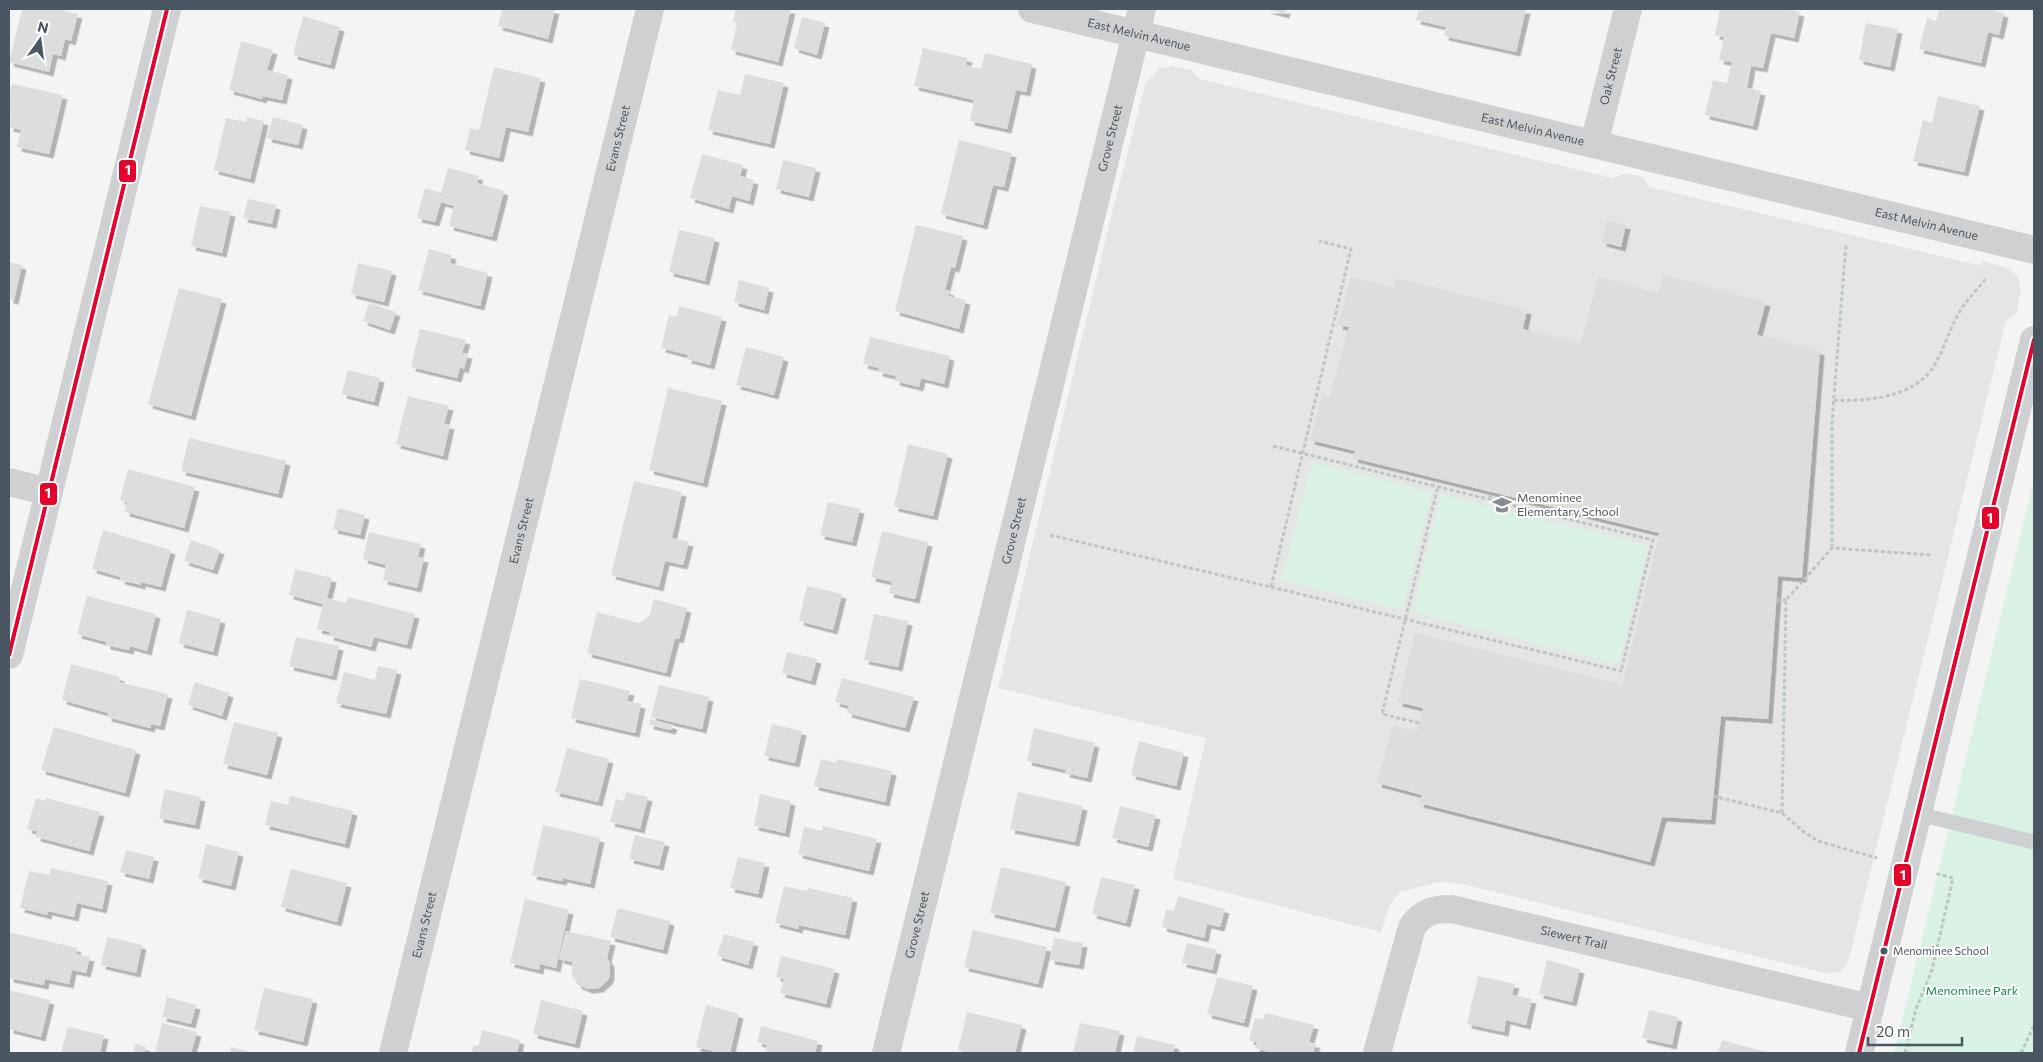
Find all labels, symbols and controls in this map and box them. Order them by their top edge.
north arrow [15,15,65,65]
street label: East Melvin Avenue [1086,15,1192,53]
text: N [36,17,50,36]
street label: Oak Street [1596,46,1624,106]
street label: Evans Street [602,103,632,173]
street label: Grove Street [1094,103,1124,173]
street label: East Melvin Avenue [1480,109,1586,148]
line badge: 1 [118,159,137,183]
text: 1 [125,161,131,178]
street label: East Melvin Avenue [1874,204,1980,242]
line badge: 1 [39,482,58,506]
text: 1 [45,484,51,501]
place label: Menominee Elementary School [1517,490,1619,518]
school or university icon: Menominee Elementary School [1491,494,1513,516]
street label: Grove Street [998,495,1028,565]
street label: Evans Street [506,496,536,565]
line badge: 1 [1981,506,2000,530]
text: 1 [1987,509,1993,526]
line badge: 1 [1893,863,1912,887]
text: 1 [1900,866,1906,883]
street label: Grove Street [901,889,931,960]
street label: Evans Street [409,890,439,959]
street label: Siewert Trail [1539,922,1609,952]
place label: Menominee School [1893,944,1989,957]
marker: Menominee School [1879,946,1889,956]
park label: Menominee Park [1926,983,2019,997]
scale bar [1868,1014,1962,1046]
text: 20 m [1876,1022,1910,1040]

